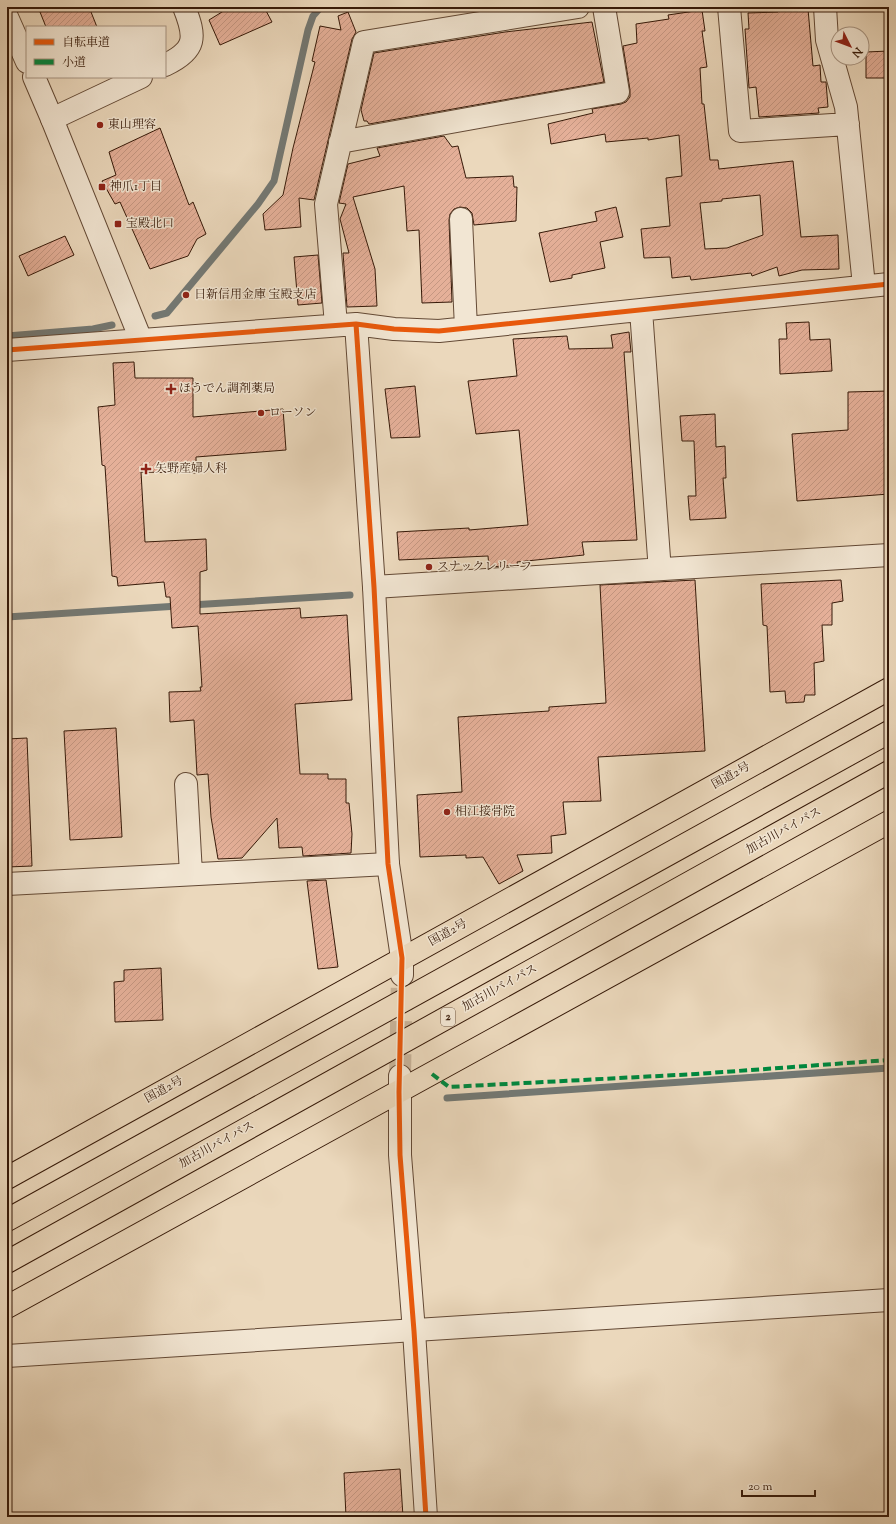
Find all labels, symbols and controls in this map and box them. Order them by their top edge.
legend [26,26,166,78]
north arrow [830,26,870,66]
text: 自転車道 [62,34,110,52]
text: N [848,43,866,61]
text: 小道 [62,54,86,72]
place label: 東山理容 [108,116,156,134]
marker: 東山理容 [95,120,105,130]
place label: 神爪1丁目 [110,178,162,196]
marker: 神爪1丁目 [97,182,107,192]
place label: 宝殿北口 [126,215,174,233]
marker: 宝殿北口 [113,219,123,229]
place label: 日新信用金庫 宝殿支店 [194,286,317,304]
marker: 日新信用金庫 宝殿支店 [181,290,191,300]
place label: ほうでん調剤薬局 [179,380,275,398]
marker: ほうでん調剤薬局 [166,384,176,394]
place label: ローソン [269,404,317,422]
marker: ローソン [256,408,266,418]
place label: 矢野産婦人科 [155,460,227,478]
marker: 矢野産婦人科 [140,463,152,475]
place label: スナックレリーフ [437,558,532,576]
marker: スナックレリーフ [424,562,434,572]
street label: 国道2号 [708,758,754,794]
place label: 相江接骨院 [455,803,515,821]
street label: 加古川バイパス [743,803,825,859]
marker: 相江接骨院 [442,807,452,817]
street label: 国道2号 [425,915,471,951]
street label: 加古川バイパス [459,960,541,1016]
road number: 2 [441,1008,455,1026]
street label: 国道2号 [141,1072,187,1108]
street label: 加古川バイパス [176,1117,258,1173]
scale bar [742,1472,815,1498]
text: 20 m [748,1478,773,1496]

